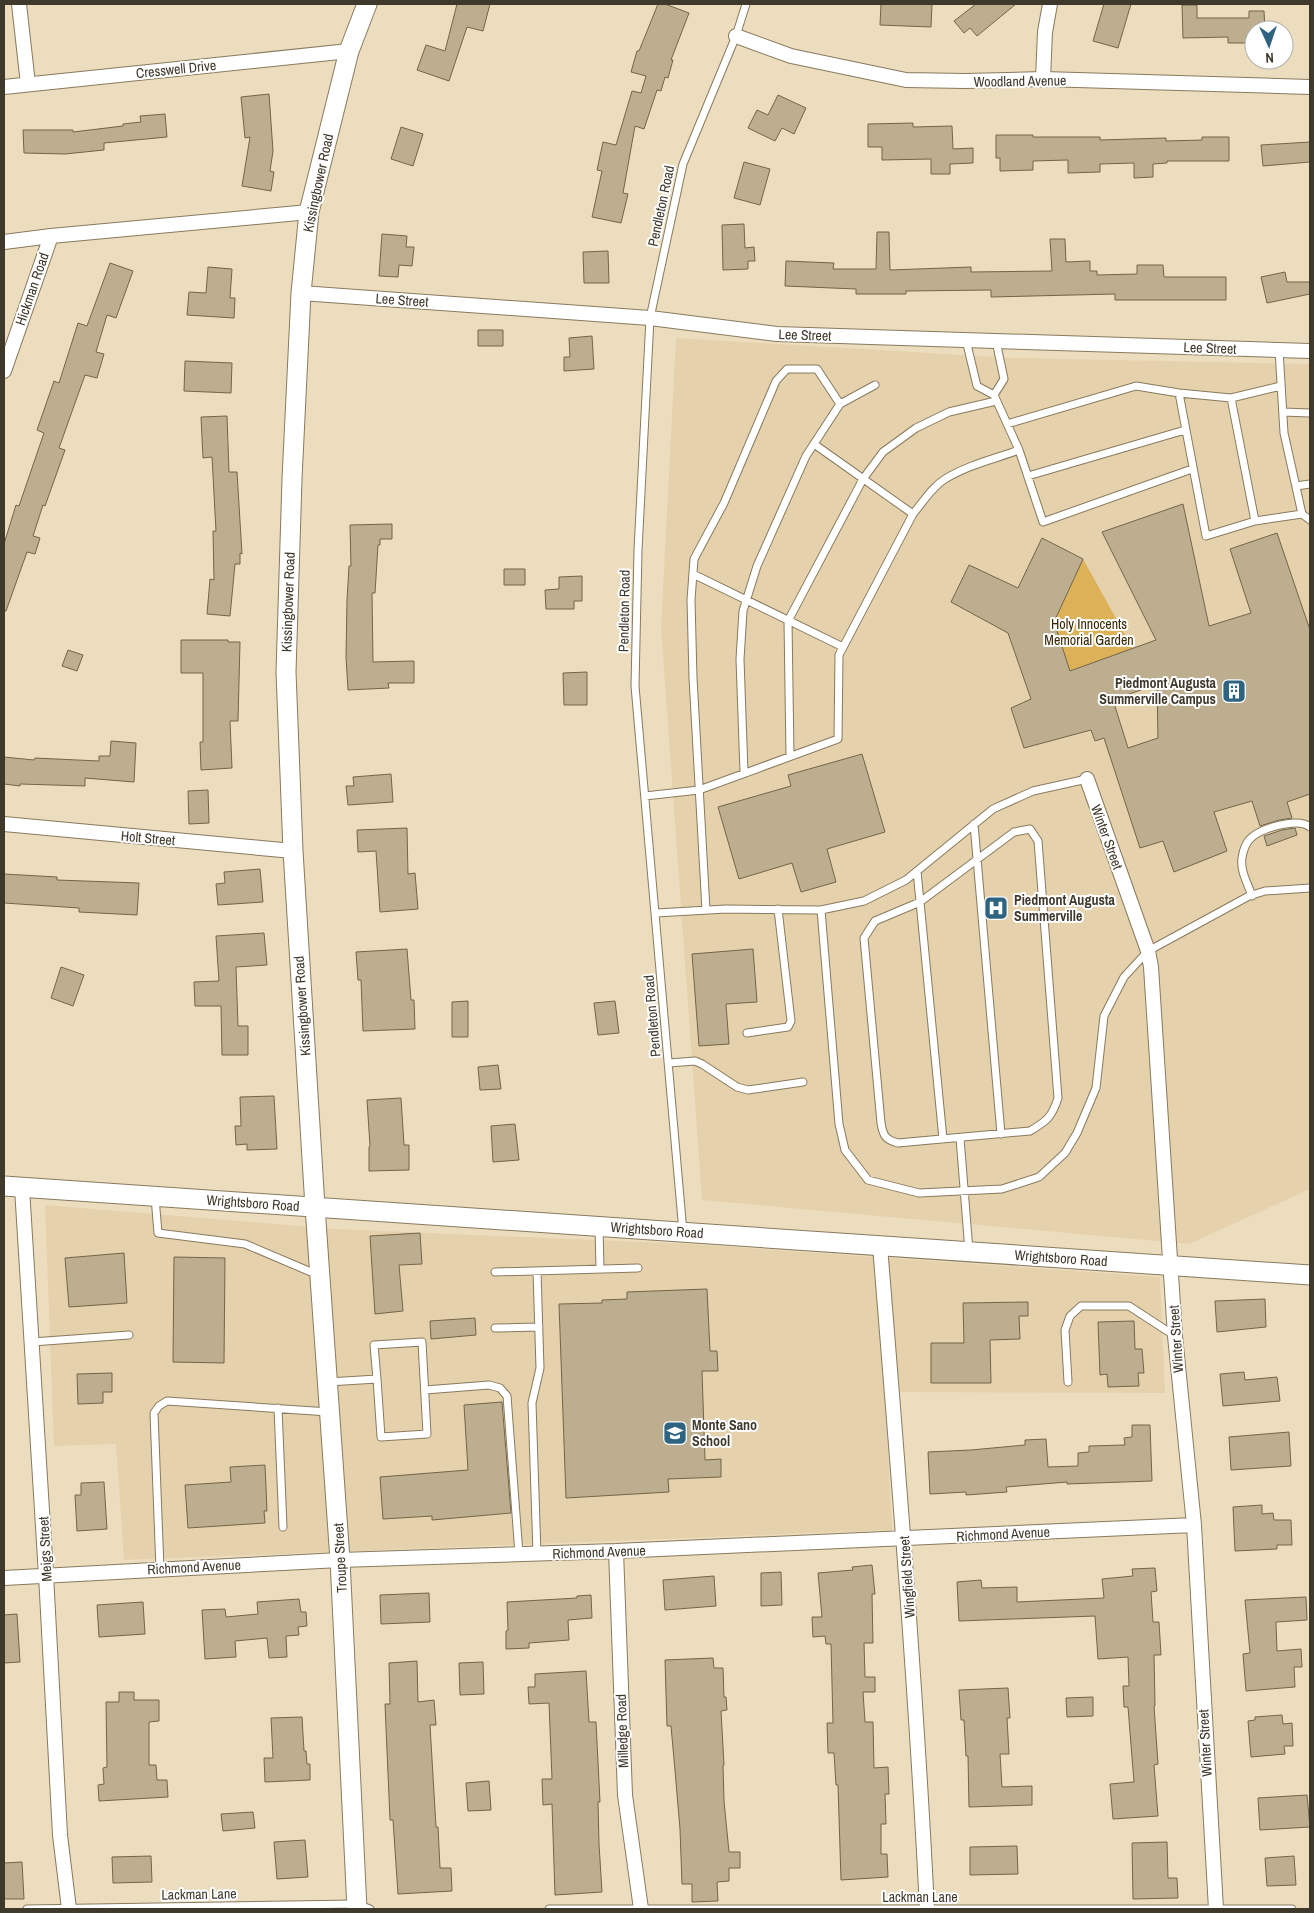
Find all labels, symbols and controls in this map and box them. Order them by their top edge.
north arrow [1244,20,1294,70]
text: N [1265,49,1274,67]
street label: Cresswell Drive [135,56,217,82]
street label: Woodland Avenue [973,71,1067,91]
street label: Kissingbower Road [299,132,337,234]
street label: Pendleton Road [644,164,678,248]
street label: Hickman Road [11,250,53,328]
street label: Lee Street [375,289,429,311]
street label: Lee Street [778,325,832,345]
street label: Lee Street [1183,338,1237,358]
street label: Kissingbower Road [277,552,299,652]
street label: Pendleton Road [614,570,634,652]
park label: Holy Innocents Memorial Garden [1044,615,1134,649]
place label: Piedmont Augusta Summerville Campus [1099,674,1217,708]
building icon: Piedmont Augusta Summerville Campus [1221,678,1247,704]
street label: Winter Street [1087,802,1127,872]
street label: Holt Street [120,827,176,849]
place label: Piedmont Augusta Summerville [1014,891,1116,925]
hospital icon: Piedmont Augusta Summerville [983,895,1009,921]
street label: Kissingbower Road [290,955,314,1057]
street label: Pendleton Road [639,974,665,1058]
street label: Wrightsboro Road [206,1191,300,1215]
street label: Wrightsboro Road [610,1218,704,1242]
street label: Wrightsboro Road [1014,1246,1108,1270]
street label: Winter Street [1165,1305,1187,1373]
place label: Monte Sano School [692,1416,757,1450]
school or university icon: Monte Sano School [662,1420,688,1446]
street label: Meigs Street [34,1516,56,1582]
street label: Troupe Street [329,1523,351,1593]
street label: Richmond Avenue [956,1523,1050,1545]
street label: Wingfield Street [895,1535,919,1619]
street label: Richmond Avenue [552,1541,646,1563]
street label: Richmond Avenue [147,1556,241,1578]
street label: Milledge Road [612,1694,632,1768]
street label: Winter Street [1194,1709,1216,1777]
street label: Lackman Lane [161,1884,237,1904]
street label: Lackman Lane [882,1888,958,1906]

